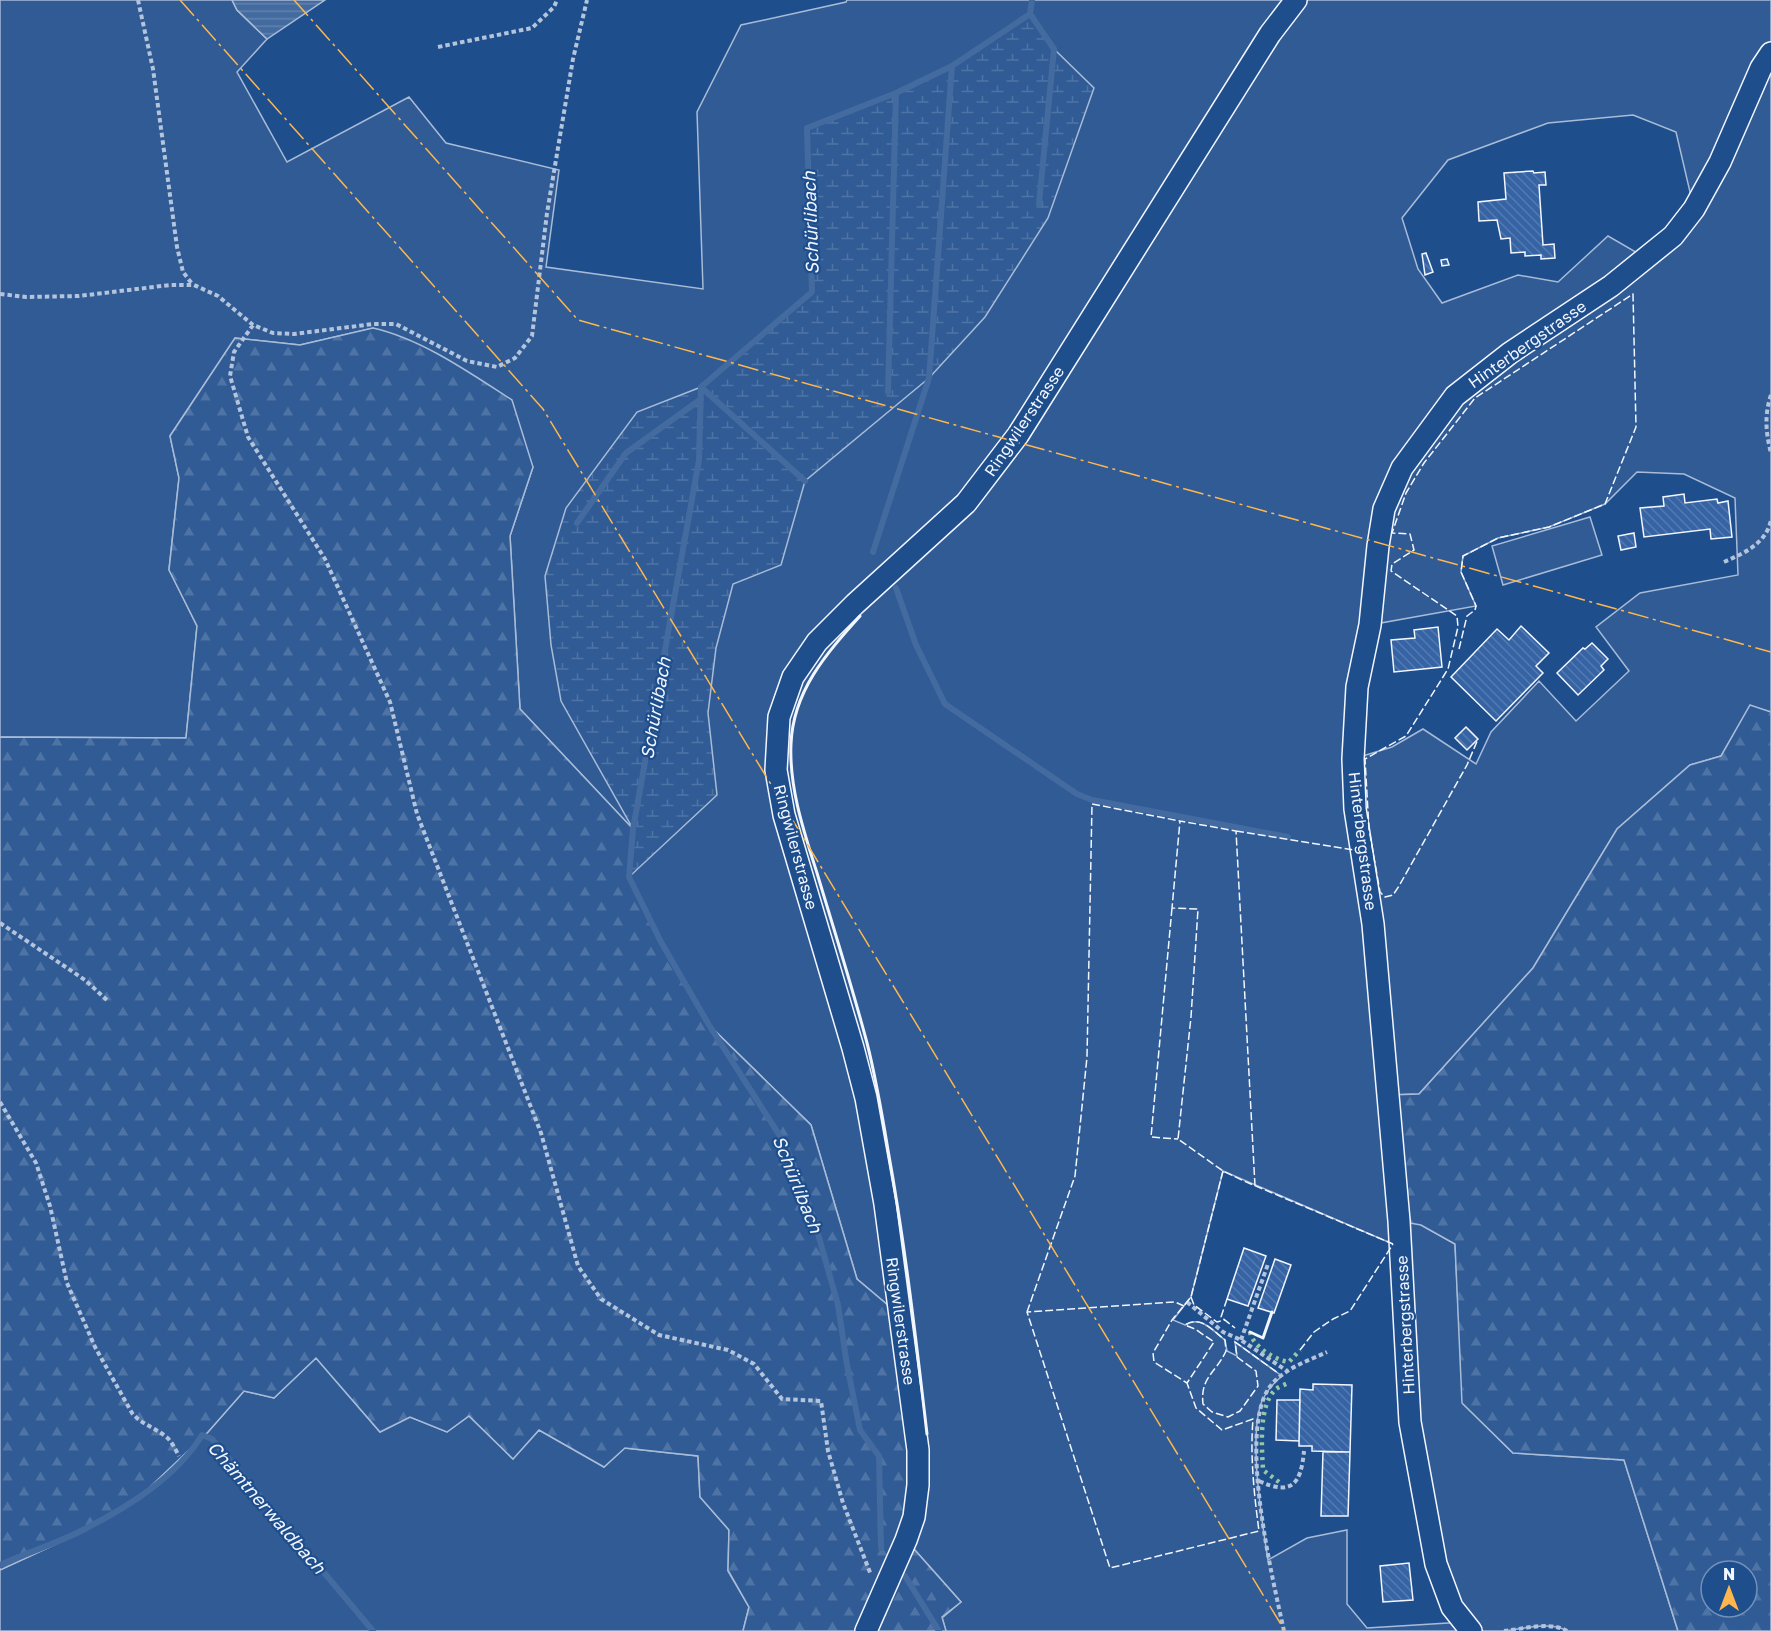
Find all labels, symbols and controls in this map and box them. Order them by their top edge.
water label: Schürlibach [797,170,823,275]
street label: Hinterbergstrasse [1464,296,1590,392]
street label: Ringwilerstrasse [980,362,1068,480]
water label: Schürlibach [635,654,675,761]
street label: Hinterbergstrasse [1345,771,1381,911]
street label: Ringwilerstrasse [770,782,822,912]
water label: Schürlibach [769,1132,828,1237]
street label: Hinterbergstrasse [1391,1255,1419,1395]
street label: Ringwilerstrasse [882,1256,920,1386]
water label: Chämtnerwaldbach [203,1436,331,1578]
north arrow [1699,1559,1759,1619]
text: N [1723,1564,1735,1584]

